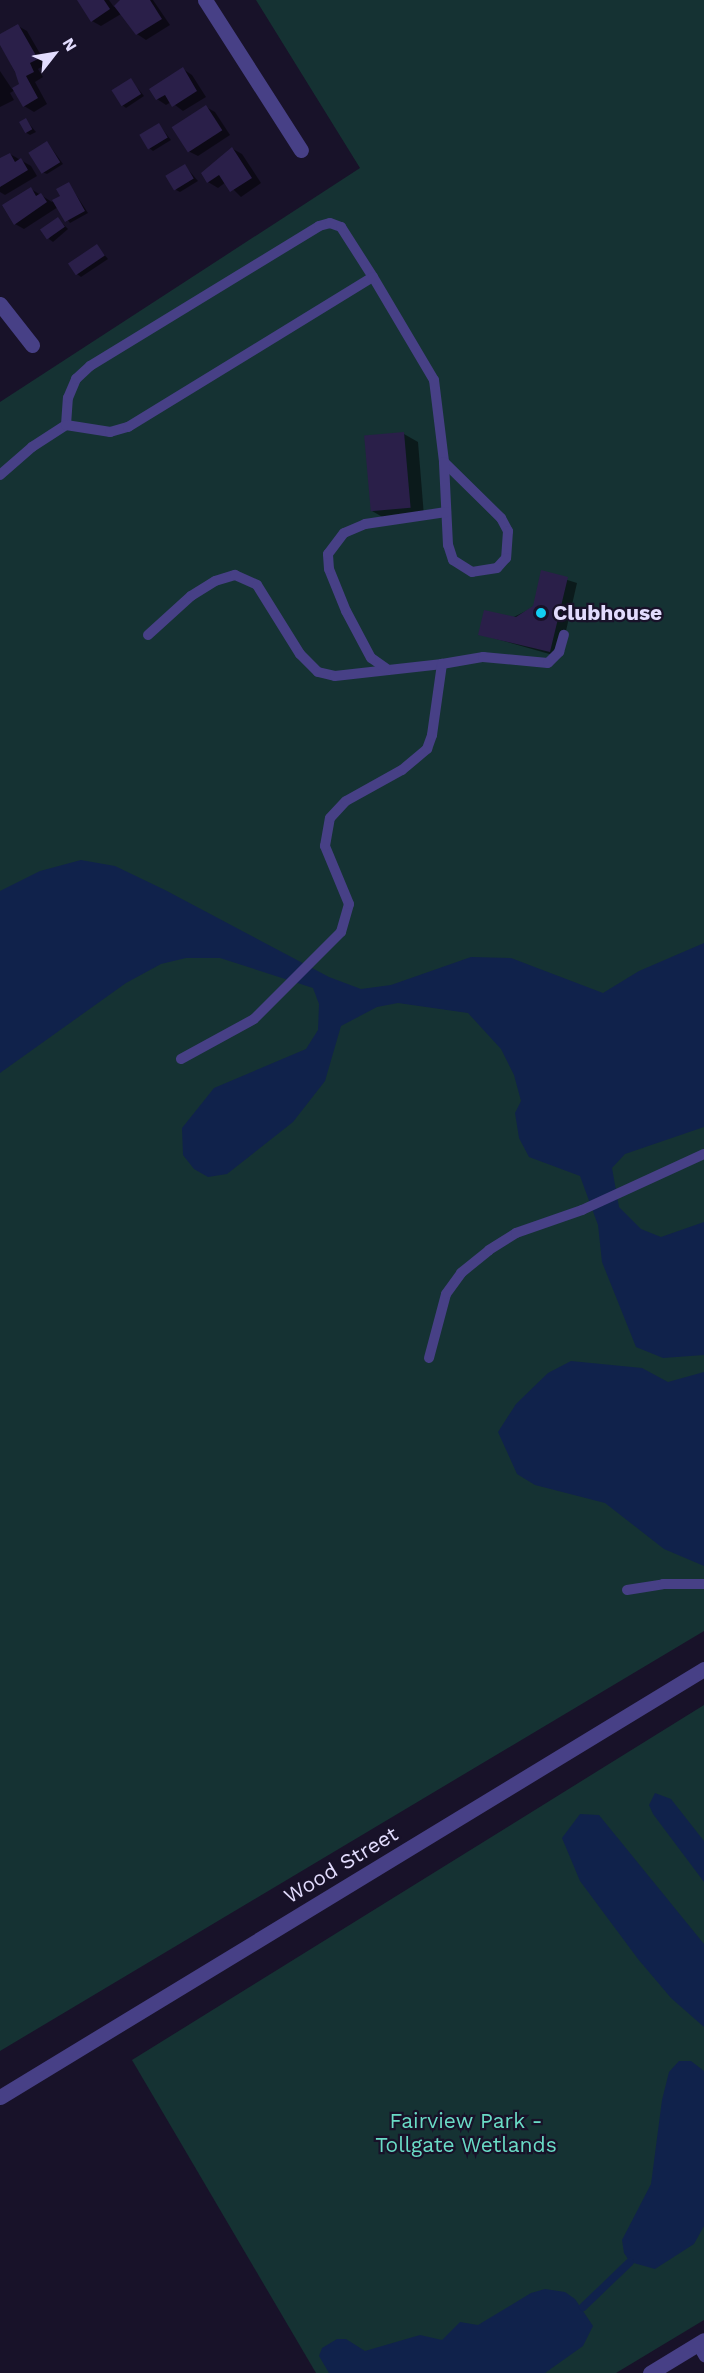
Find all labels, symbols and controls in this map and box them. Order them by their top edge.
north arrow [24,24,84,84]
text: N [59,34,81,54]
place label: Clubhouse [553,600,662,626]
marker: Clubhouse [534,606,548,620]
street label: Wood Street [280,1821,402,1909]
park label: Fairview Park - Tollgate Wetlands [375,2108,557,2158]

